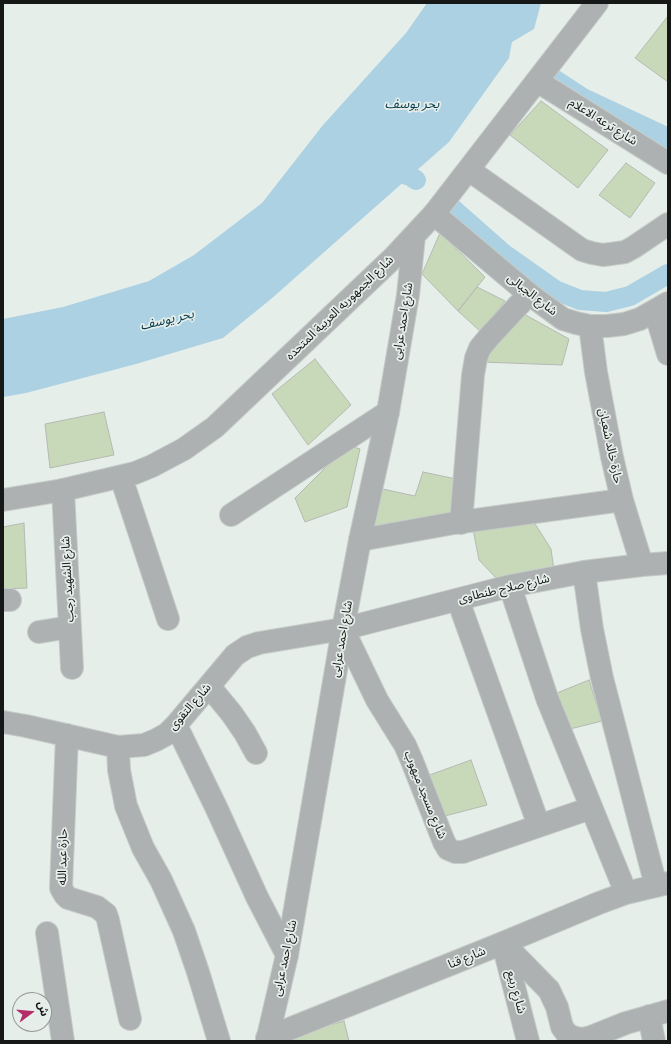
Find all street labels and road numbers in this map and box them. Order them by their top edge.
street label: شارع ترعه الاعلام [566,95,640,149]
street label: شارع الجمهوريه العربية المتحده [283,253,397,363]
street label: شارع الجبالى [504,271,560,319]
street label: شارع احمد عرابى [390,282,416,360]
street label: حارة خالد شعبان [595,407,625,485]
street label: شارع الشهيد رجب [59,536,77,622]
street label: شارع صلاح طنطاوى [457,571,551,607]
street label: شارع احمد عرابى [328,600,356,678]
street label: شارع التقوى [166,681,214,733]
street label: شارع مسجد ميهوب [401,749,449,841]
street label: حارة عبد الله [55,828,71,886]
street label: شارع احمد عرابى [270,919,300,997]
street label: شارع قنا [446,944,488,972]
street label: شارع ربيع [503,969,529,1015]

